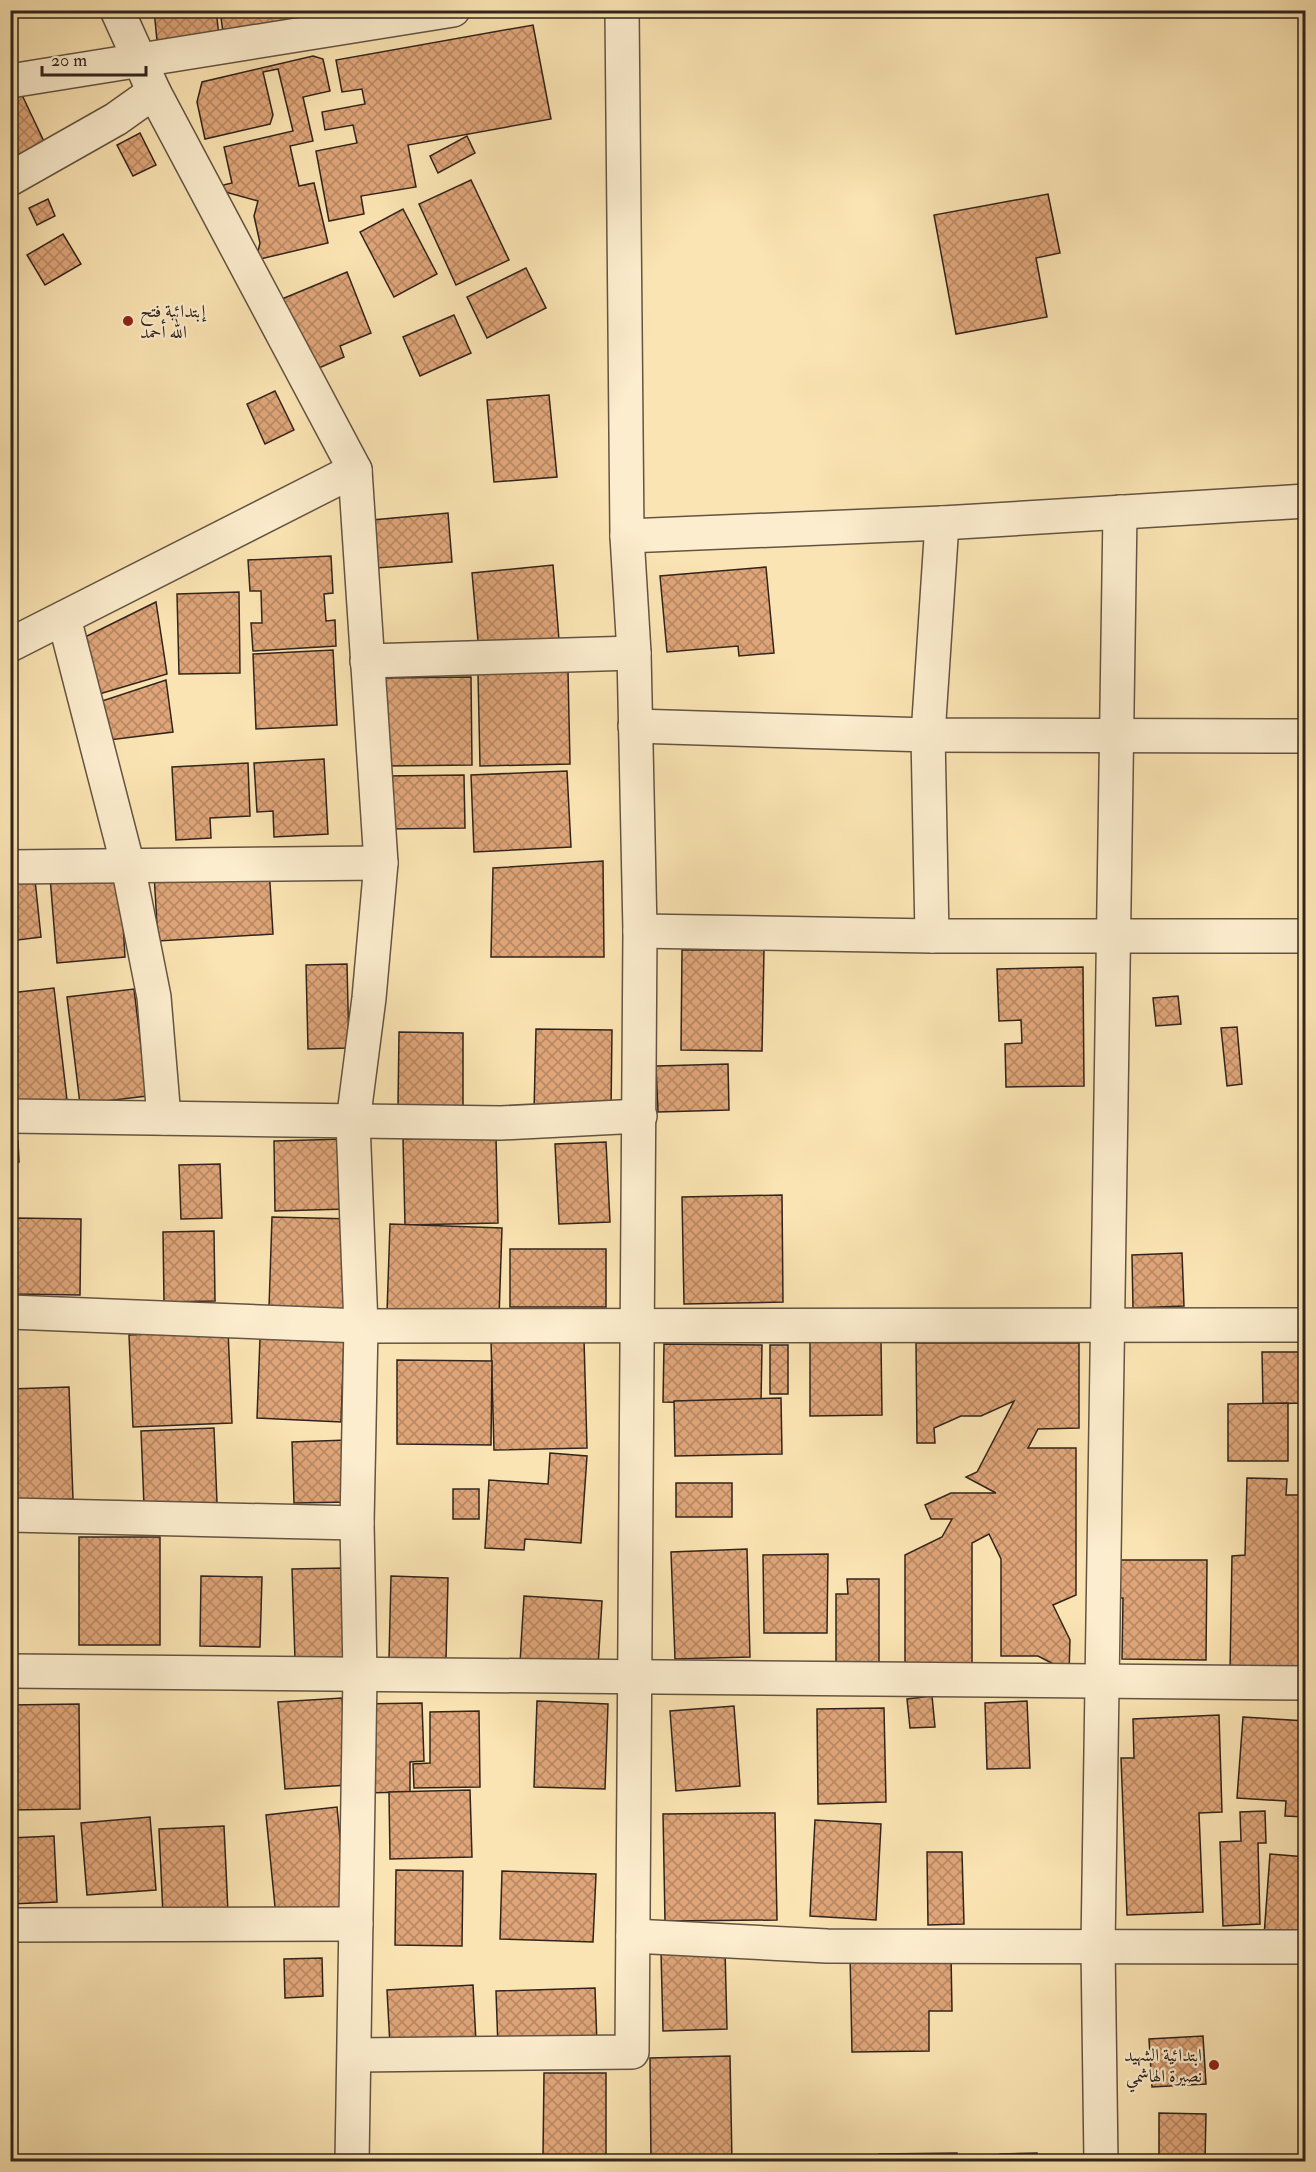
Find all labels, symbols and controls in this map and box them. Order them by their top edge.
scale bar [42,39,146,77]
text: 20 m [51,49,87,72]
place label: إبتدائية فتح الله أحمد [140,300,207,344]
marker: إبتدائية فتح الله أحمد [121,314,135,328]
place label: ابتدائية الشهيد نصيرة الهاشمي [1124,2044,1202,2093]
marker: ابتدائية الشهيد نصيرة الهاشمي [1207,2058,1221,2072]

